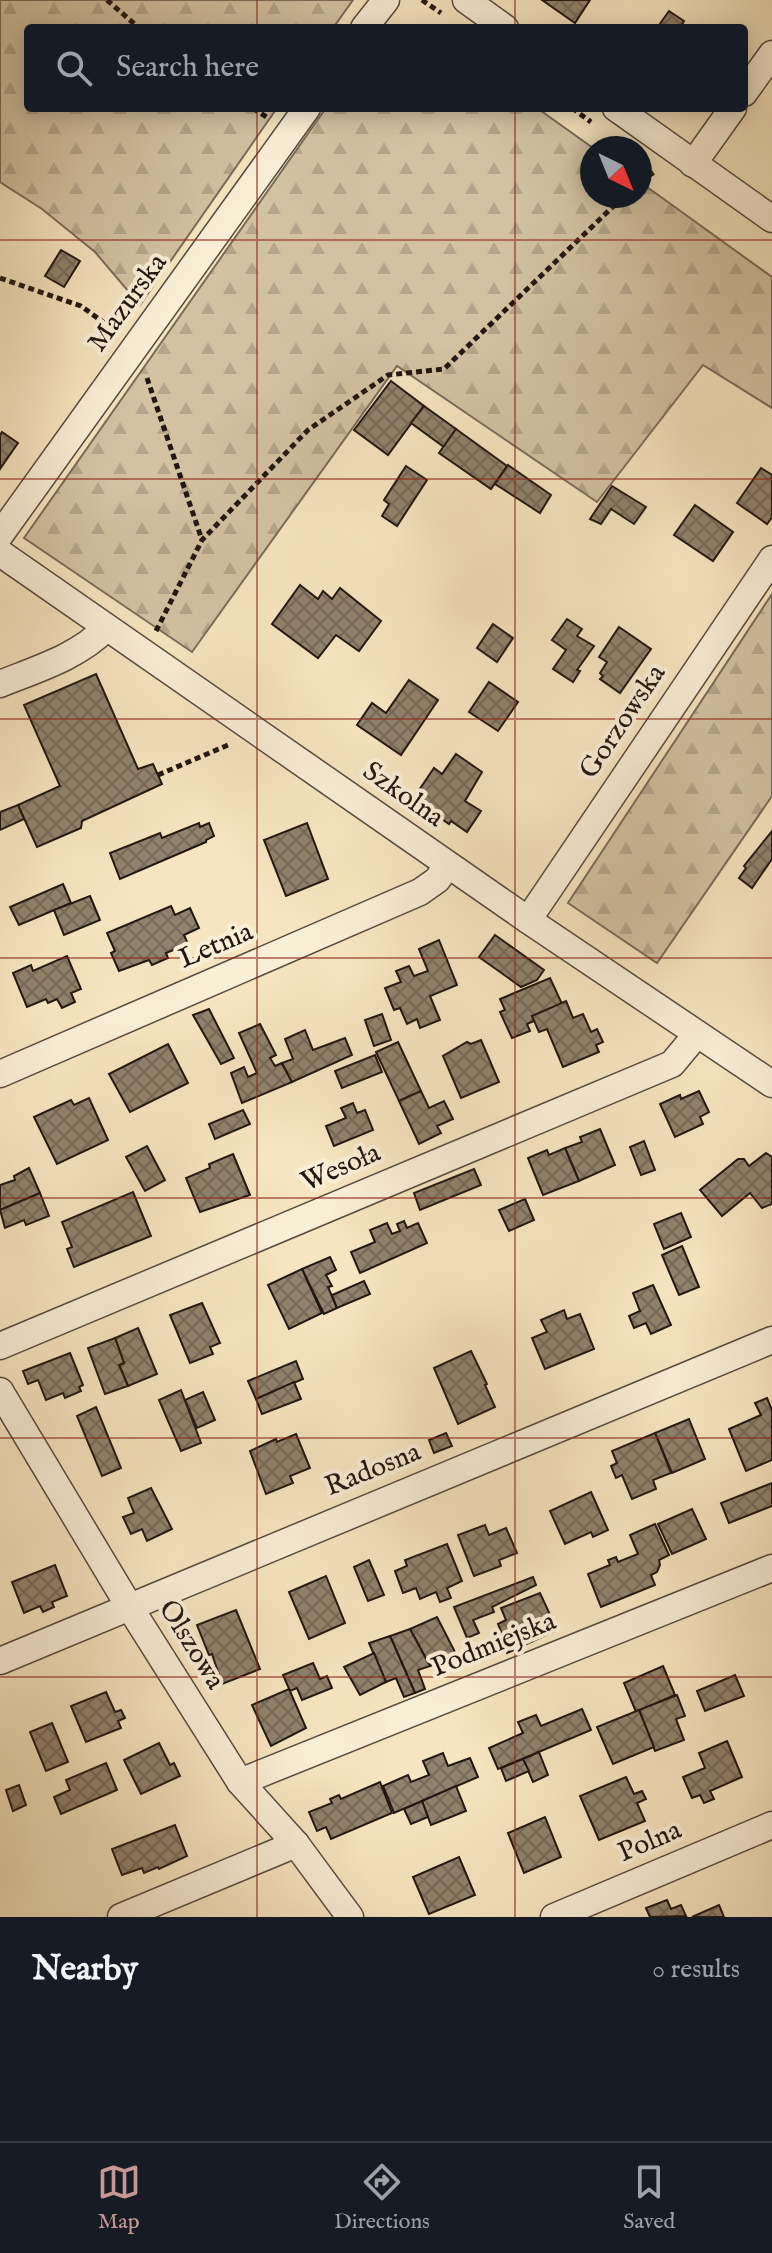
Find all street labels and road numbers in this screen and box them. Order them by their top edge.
street label: Mazurska [81,246,176,359]
street label: Gorzowska [572,657,675,786]
street label: Szkolna [355,754,451,836]
street label: Letnia [174,914,259,977]
street label: Wesoła [296,1135,387,1200]
street label: Radosna [320,1435,427,1505]
street label: Olszowa [150,1594,233,1697]
street label: Podmiejska [427,1604,562,1686]
street label: Polna [613,1813,688,1871]

